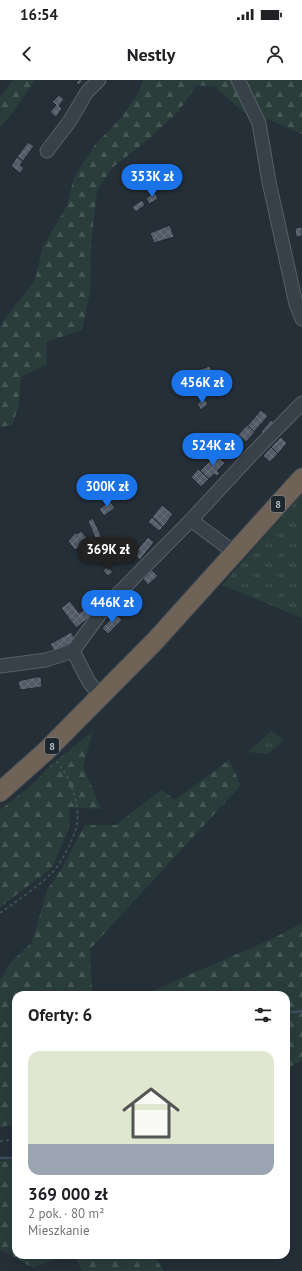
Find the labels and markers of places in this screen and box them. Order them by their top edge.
pin: 353K zł [115,164,189,198]
pin: 456K zł [165,370,239,404]
pin: 524K zł [176,433,250,467]
pin: 300K zł [70,474,144,508]
pin: 369K zł [71,537,145,571]
pin: 446K zł [75,590,149,624]

